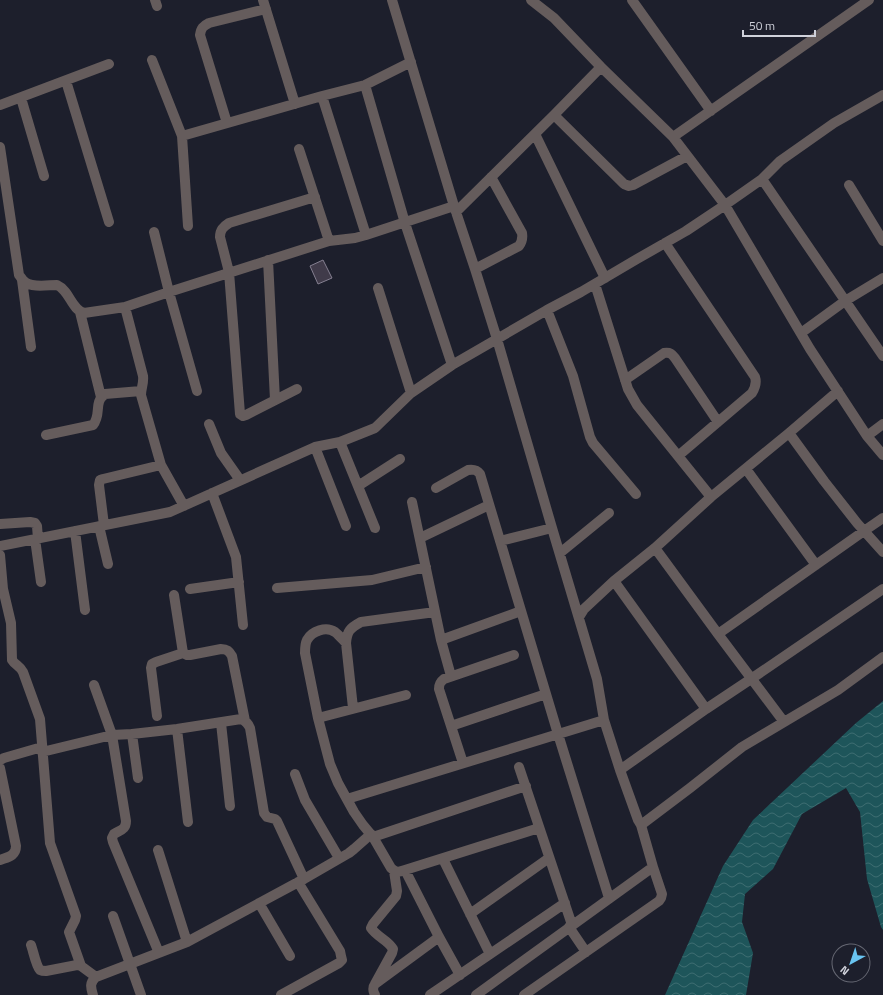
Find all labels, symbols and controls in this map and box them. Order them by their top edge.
scale bar [743,12,815,38]
text: 50 m [749,16,775,35]
north arrow [831,943,871,983]
text: N [837,962,853,979]

